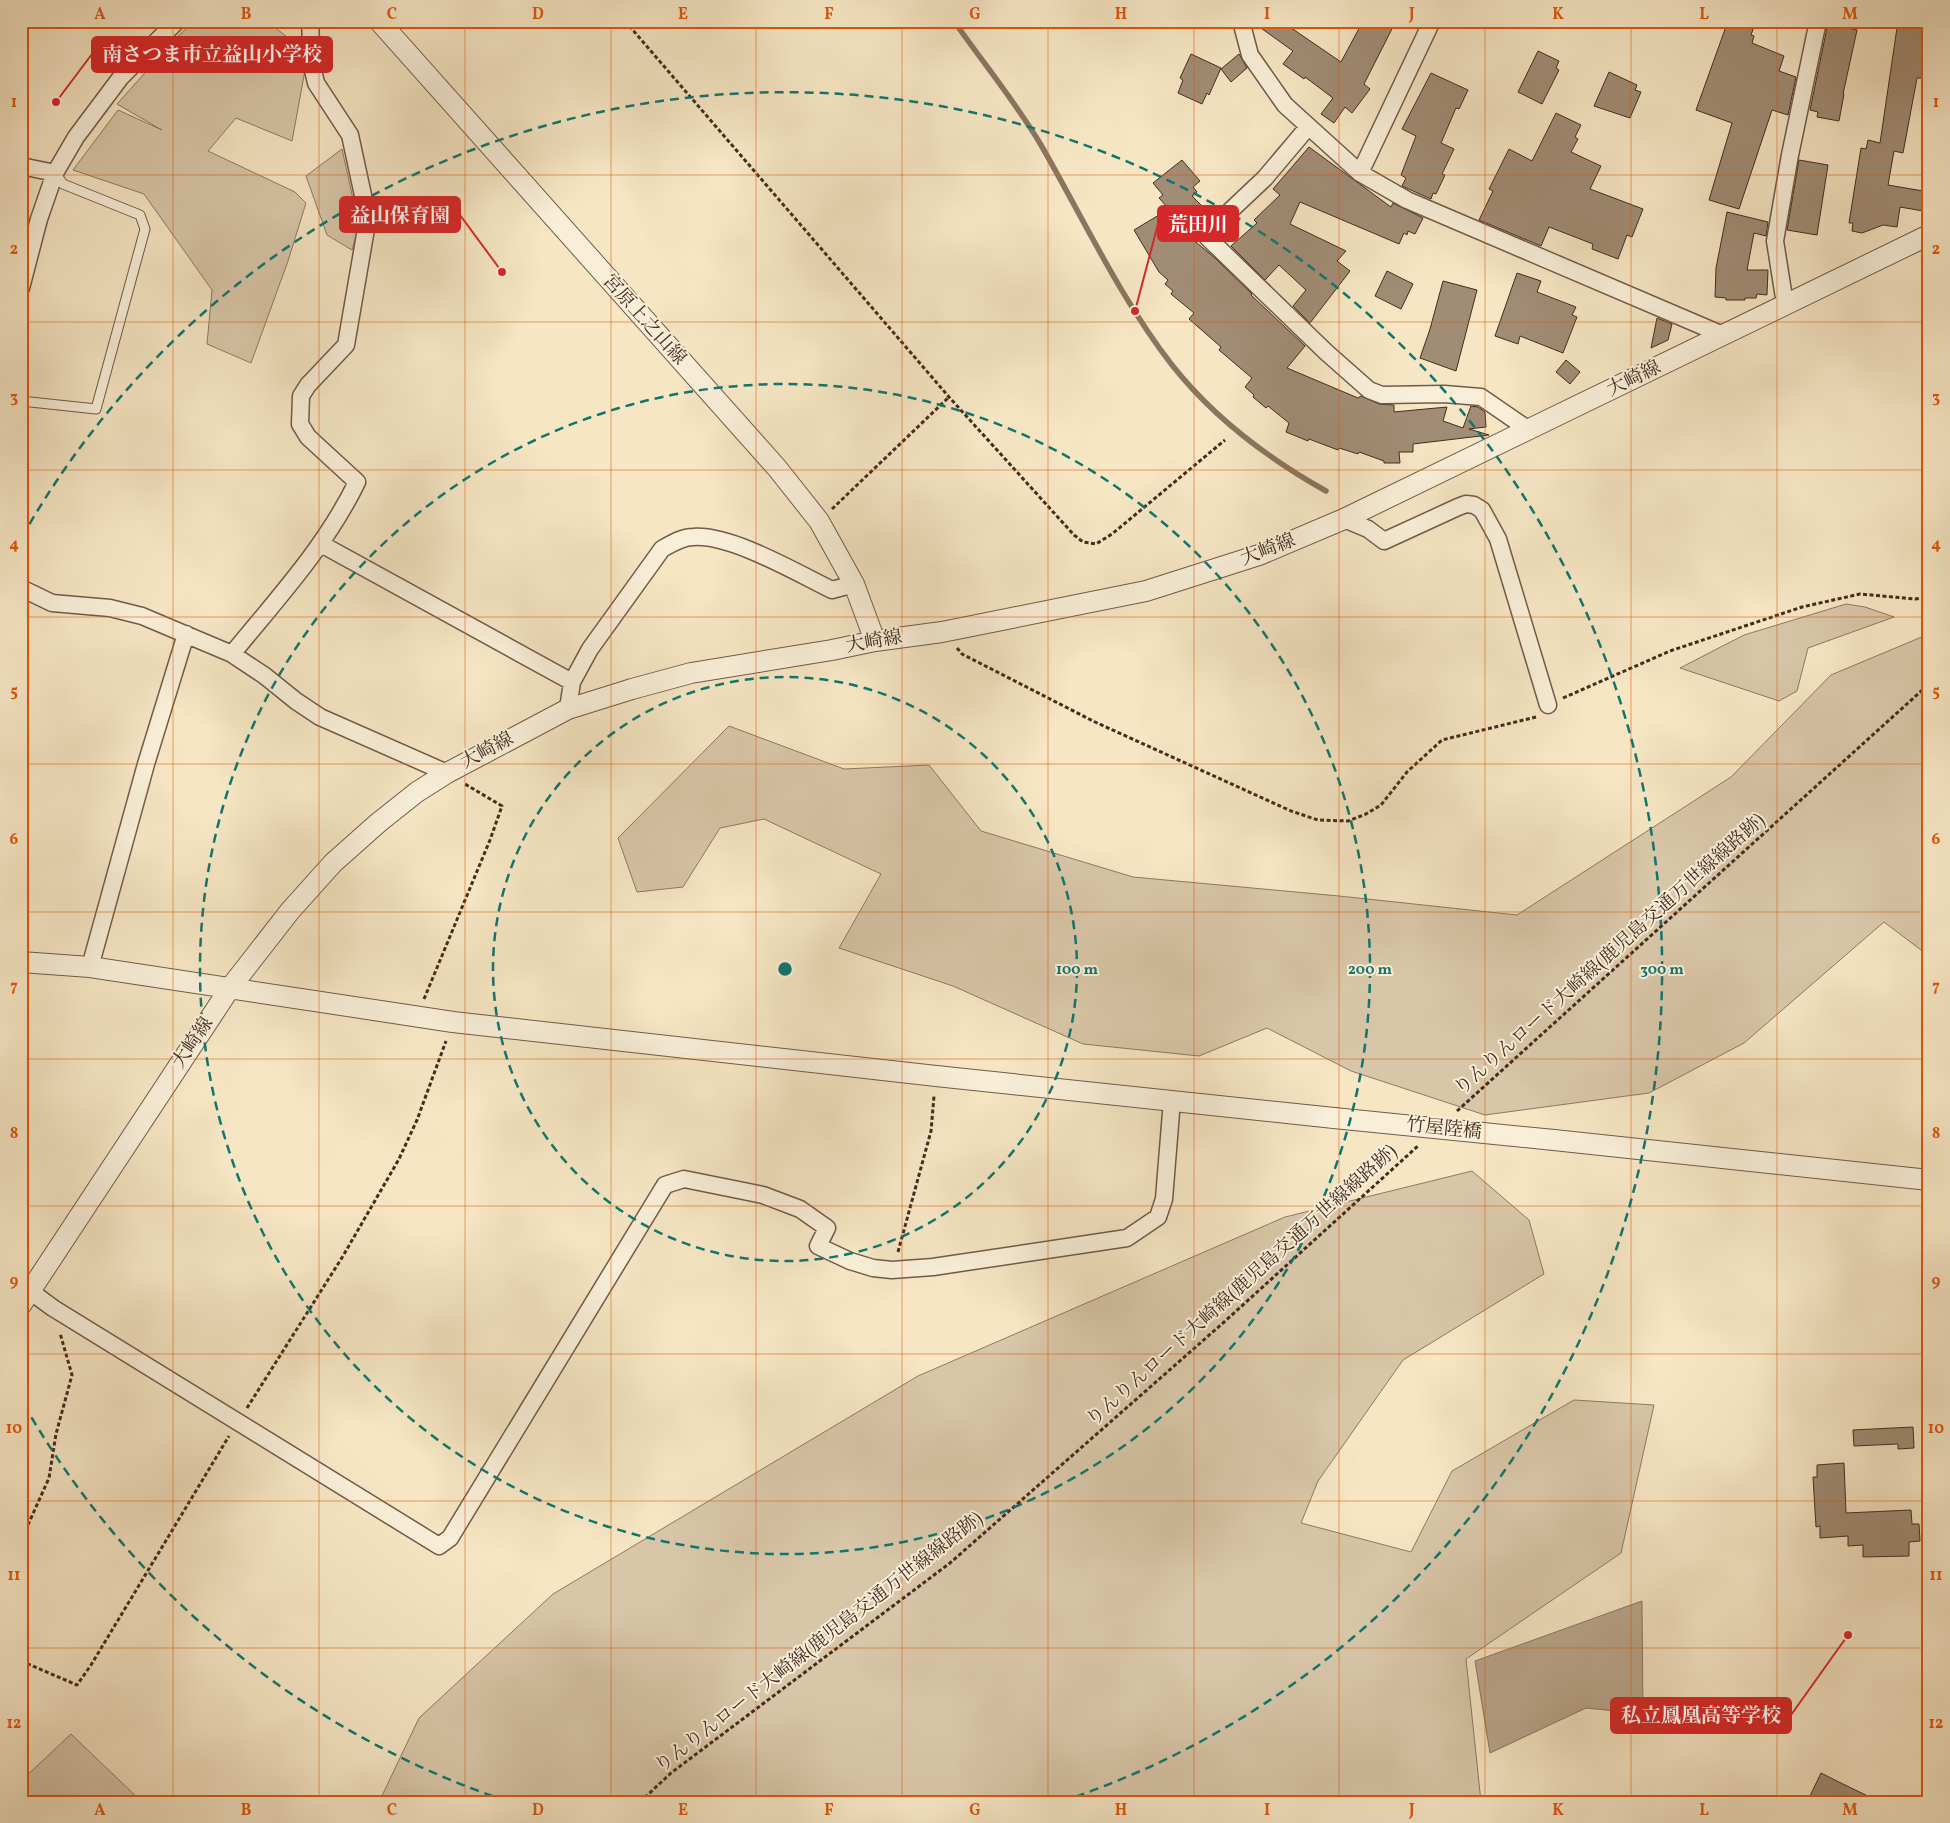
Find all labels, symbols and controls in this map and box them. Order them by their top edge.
text: A [94,4,106,26]
text: B [241,4,252,26]
text: C [387,4,397,26]
text: D [532,4,544,26]
text: E [678,4,688,26]
text: F [824,4,834,26]
text: G [969,4,981,26]
text: H [1115,4,1127,26]
text: I [1264,4,1270,26]
text: J [1408,4,1415,26]
text: K [1552,4,1564,26]
text: L [1699,4,1709,26]
text: M [1842,4,1858,26]
callout: 南さつま市立益山小学校 [92,37,332,72]
text: 南さつま市立益山小学校 [102,42,322,70]
text: 1 [11,92,17,114]
text: 1 [1933,92,1939,114]
callout: 益山保育園 [340,197,460,232]
text: 益山保育園 [350,203,450,231]
callout: 荒田川 [1158,206,1238,241]
text: 荒田川 [1168,212,1228,240]
text: 2 [10,239,18,261]
text: 2 [1932,239,1940,261]
street label: 宮原上之山線 [596,269,692,371]
street label: 大崎線 [1603,355,1665,403]
text: 3 [10,387,18,409]
text: 3 [1932,387,1940,409]
street label: 大崎線 [1237,528,1299,572]
text: 4 [9,534,19,556]
text: 4 [1931,534,1941,556]
street label: 大崎線 [844,624,904,660]
text: 5 [10,681,18,703]
text: 5 [1932,681,1940,703]
street label: 大崎線 [456,726,518,776]
street label: りんりんロード大崎線(鹿児島交通万世線線路跡) [1449,808,1771,1102]
text: 6 [10,829,19,851]
text: 6 [1932,829,1941,851]
centre of rings [776,960,794,978]
text: 100 m [1056,960,1099,981]
text: 200 m [1348,960,1392,981]
text: 300 m [1640,960,1684,981]
text: 7 [10,976,18,998]
text: 7 [1932,976,1940,998]
street label: 大崎線 [166,1012,220,1074]
street label: 竹屋陸橋 [1405,1112,1483,1146]
text: 8 [10,1123,18,1145]
text: 8 [1932,1123,1940,1145]
street label: りんりんロード大崎線(鹿児島交通万世線線路跡) [1081,1139,1403,1433]
text: 9 [10,1271,19,1293]
text: 9 [1932,1271,1941,1293]
text: 10 [6,1418,22,1440]
text: 10 [1928,1418,1944,1440]
street label: りんりんロード大崎線(鹿児島交通万世線線路跡) [649,1507,989,1779]
text: 11 [8,1565,20,1587]
text: 11 [1930,1565,1942,1587]
callout: 私立鳳凰高等学校 [1611,1698,1791,1733]
text: 私立鳳凰高等学校 [1621,1703,1781,1731]
text: 12 [7,1713,21,1735]
text: 12 [1929,1713,1943,1735]
text: A [94,1800,106,1822]
text: B [241,1800,252,1822]
text: C [387,1800,397,1822]
text: D [532,1800,544,1822]
text: E [678,1800,688,1822]
text: F [824,1800,834,1822]
text: G [969,1800,981,1822]
text: H [1115,1800,1127,1822]
text: I [1264,1800,1270,1822]
text: J [1408,1800,1415,1822]
text: K [1552,1800,1564,1822]
text: L [1699,1800,1709,1822]
text: M [1842,1800,1858,1822]

